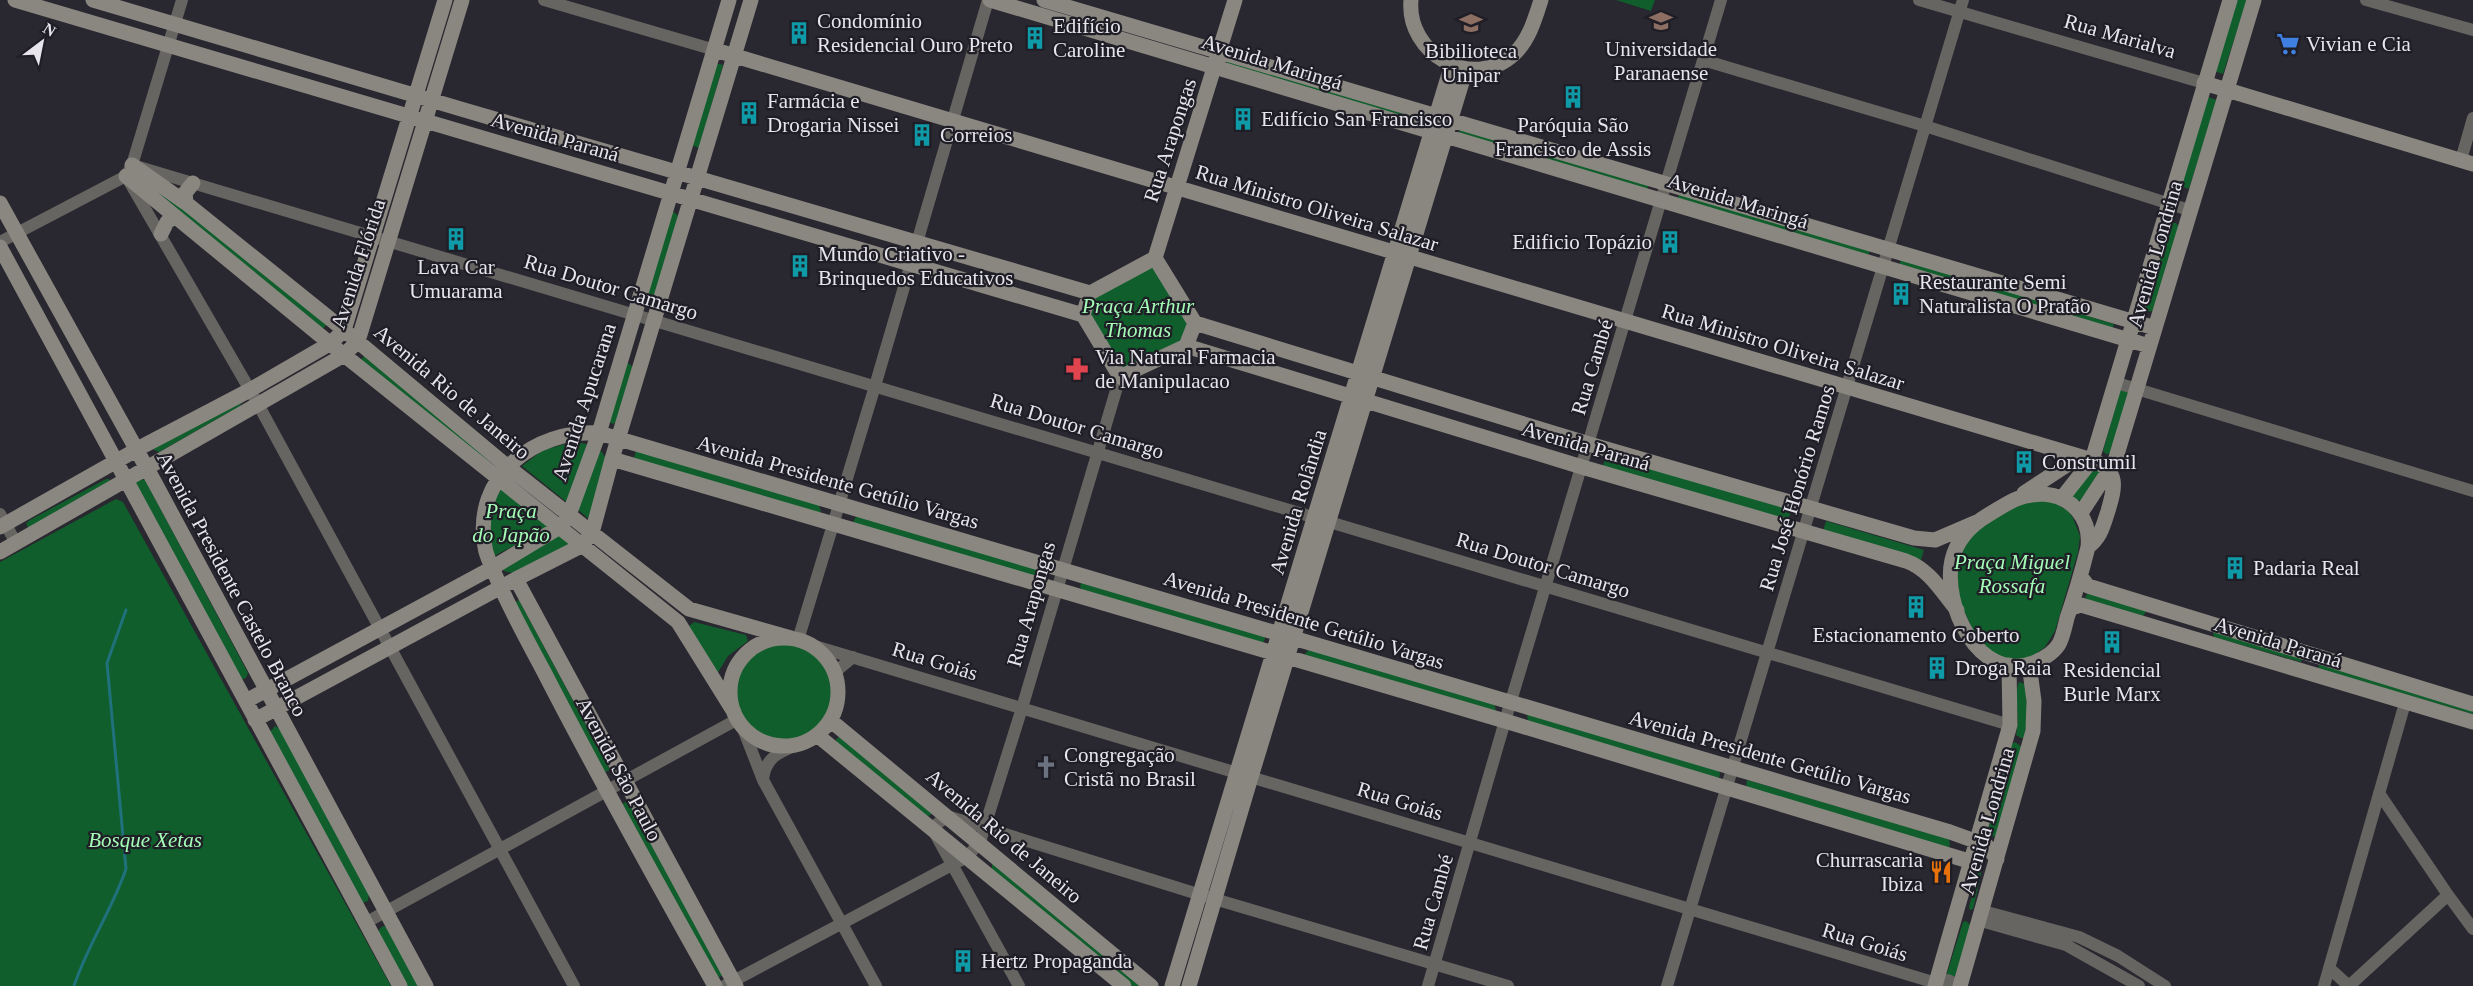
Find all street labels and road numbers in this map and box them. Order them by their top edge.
street label: Rua Marialva [2061,9,2179,64]
street label: Avenida Maringá [1199,29,1346,95]
street label: Rua Arapongas [1139,75,1201,205]
street label: Avenida Paraná [488,107,622,167]
street label: Rua Ministro Oliveira Salazar [1193,160,1441,256]
street label: Avenida Maringá [1665,168,1812,234]
street label: Avenida Londrina [2123,177,2188,330]
street label: Avenida Flórida [326,195,391,332]
street label: Rua Doutor Camargo [521,249,701,325]
street label: Rua Ministro Oliveira Salazar [1659,299,1907,395]
street label: Rua Cambé [1566,316,1618,418]
street label: Avenida Apucarana [547,319,621,484]
street label: Avenida Rio de Janeiro [369,320,535,464]
street label: Rua José Honório Ramos [1754,382,1840,594]
street label: Rua Doutor Camargo [987,388,1167,464]
street label: Avenida Paraná [1519,416,1653,476]
street label: Avenida Rolândia [1265,426,1332,578]
street label: Avenida Presidente Getúlio Vargas [694,430,982,534]
street label: Avenida Presidente Castelo Branco [152,447,312,721]
street label: Rua Doutor Camargo [1453,527,1633,603]
street label: Rua Arapongas [1002,539,1060,669]
street label: Avenida Presidente Getúlio Vargas [1161,566,1447,674]
street label: Avenida Paraná [2211,611,2345,673]
street label: Rua Goiás [889,637,981,685]
street label: Avenida São Paulo [571,693,667,845]
street label: Avenida Presidente Getúlio Vargas [1626,705,1914,809]
street label: Avenida Londrina [1955,744,2020,897]
street label: Avenida Rio de Janeiro [921,764,1087,908]
street label: Rua Goiás [1354,777,1446,825]
street label: Rua Cambé [1408,851,1458,953]
street label: Rua Goiás [1819,918,1911,966]

